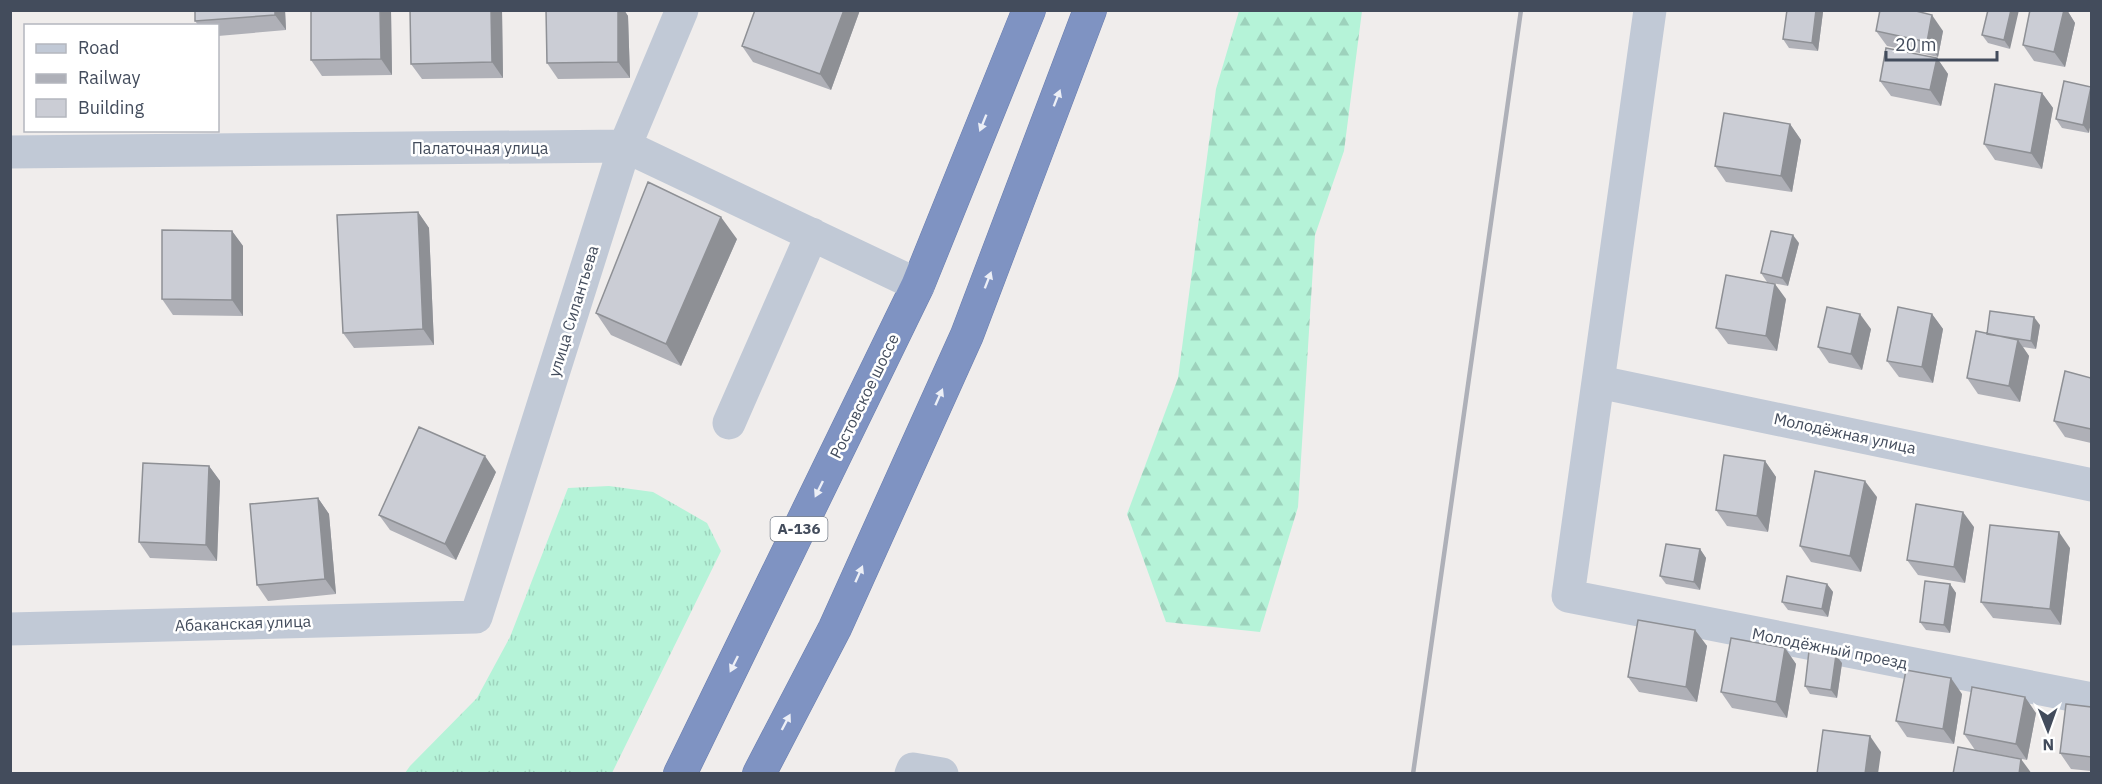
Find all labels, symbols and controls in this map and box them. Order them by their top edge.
legend [24,24,219,132]
scale bar [1886,24,1997,62]
text: 20 m [1895,33,1937,56]
text: Road [78,36,119,59]
text: Railway [78,66,140,89]
one-way arrow [1053,89,1063,107]
text: Building [78,96,145,119]
one-way arrow [978,114,988,132]
street label: Палаточная улица [412,138,549,158]
street label: улица Силантьева [543,242,603,379]
one-way arrow [984,271,993,289]
street label: Ростовское шоссе [825,330,903,462]
one-way arrow [934,387,944,405]
street label: Молодёжная улица [1772,408,1918,458]
one-way arrow [815,480,824,497]
road number: А-136 [770,517,828,541]
one-way arrow [855,566,864,583]
street label: Абаканская улица [175,611,312,635]
street label: Молодёжный проезд [1750,623,1910,673]
one-way arrow [730,656,739,673]
north arrow [2018,700,2078,760]
one-way arrow [781,713,791,730]
text: N [2042,735,2054,755]

